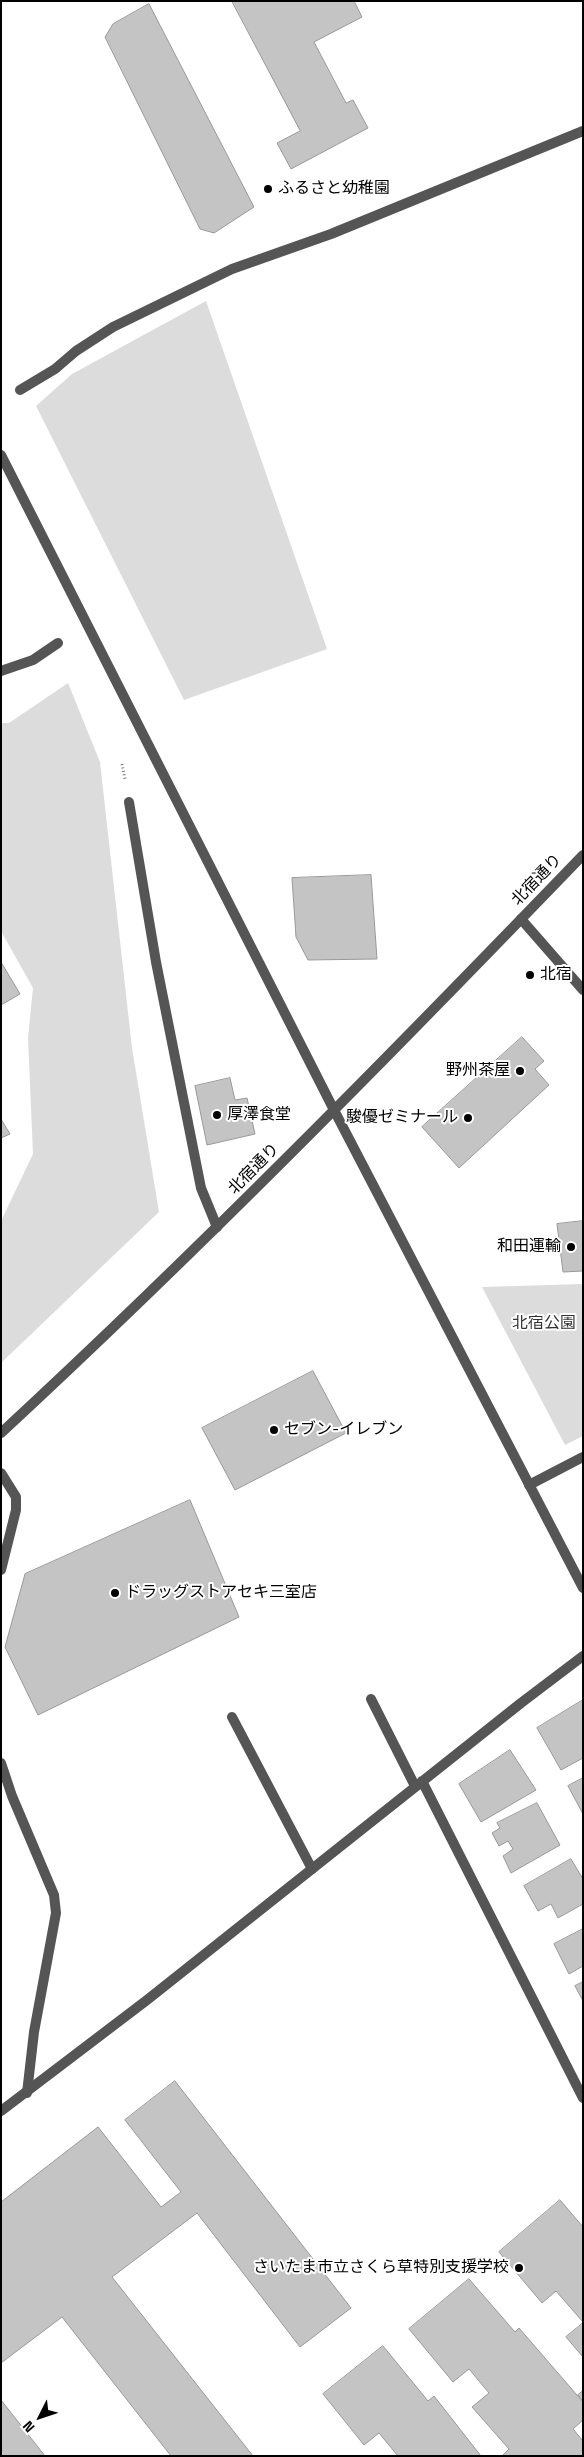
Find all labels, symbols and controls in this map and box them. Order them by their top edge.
place label: ふるさと幼稚園 [278,179,390,199]
marker: ふるさと幼稚園 [262,183,274,195]
street label: 北宿通り [508,850,566,910]
place label: 北宿 [540,965,572,985]
marker: 北宿 [524,969,536,981]
place label: 野州茶屋 [446,1061,510,1081]
marker: 野州茶屋 [514,1065,526,1077]
place label: 厚澤食堂 [227,1105,291,1125]
place label: 駿優ゼミナール [346,1108,458,1128]
marker: 厚澤食堂 [211,1109,223,1121]
marker: 駿優ゼミナール [462,1112,474,1124]
street label: 北宿通り [225,1140,283,1198]
place label: 和田運輸 [497,1237,561,1257]
marker: 和田運輸 [565,1241,577,1253]
park label: 北宿公園 [512,1314,576,1334]
place label: セブン-イレブン [284,1420,403,1440]
marker: セブン-イレブン [268,1424,280,1436]
place label: ドラッグストアセキ三室店 [125,1583,317,1603]
marker: ドラッグストアセキ三室店 [109,1587,121,1599]
place label: さいたま市立さくら草特別支援学校 [253,2258,509,2278]
marker: さいたま市立さくら草特別支援学校 [513,2262,525,2274]
north arrow [15,2392,65,2442]
text: N [19,2417,39,2436]

